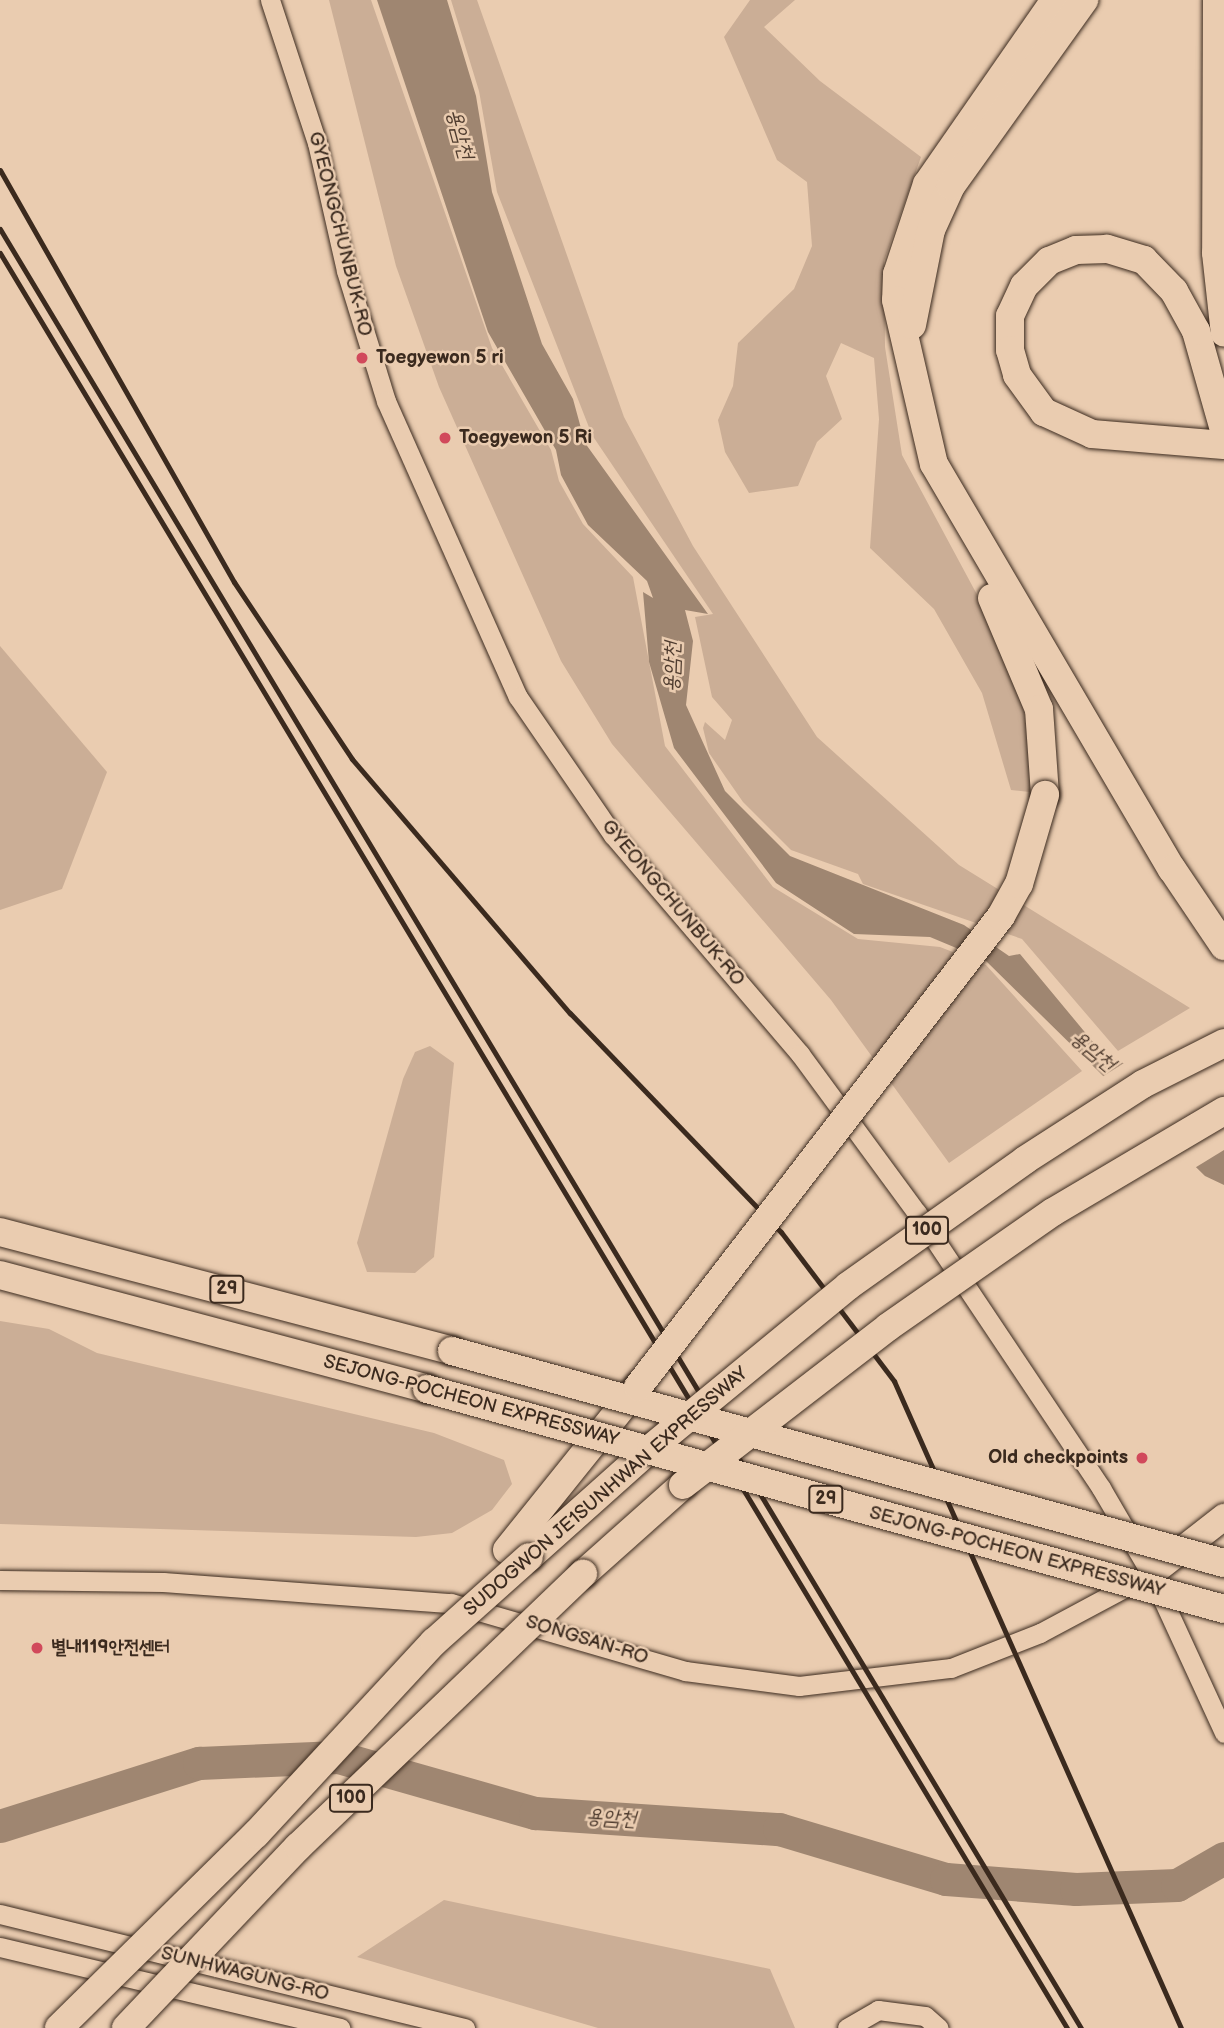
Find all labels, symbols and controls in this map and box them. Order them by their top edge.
water label: 용암천 [441,106,479,162]
street label: GYEONGCHUNBUK-RO [304,129,376,339]
place label: Toegyewon 5 ri [376,347,504,369]
marker: Toegyewon 5 ri [354,350,370,366]
place label: Toegyewon 5 Ri [459,427,592,449]
marker: Toegyewon 5 Ri [437,430,453,446]
water label: 용암천 [659,641,685,693]
street label: GYEONGCHUNBUK-RO [597,815,749,991]
water label: 용암천 [1065,1025,1121,1077]
road number: 100 [904,1216,950,1245]
road number: 29 [208,1274,246,1304]
street label: SEJONG-POCHEON EXPRESSWAY [321,1351,621,1451]
street label: SUDOGWON JE1SUNHWAN EXPRESSWAY [459,1362,753,1622]
place label: Old checkpoints [988,1447,1128,1469]
marker: Old checkpoints [1134,1450,1150,1466]
road number: 29 [807,1484,845,1514]
street label: SEJONG-POCHEON EXPRESSWAY [867,1502,1167,1602]
street label: SONGSAN-RO [523,1611,651,1669]
place label: 별내119안전센터 [51,1637,170,1659]
marker: 별내119안전센터 [29,1640,45,1656]
road number: 100 [328,1783,374,1812]
water label: 용암천 [585,1804,637,1832]
street label: SUNHWAGUNG-RO [159,1942,331,2006]

